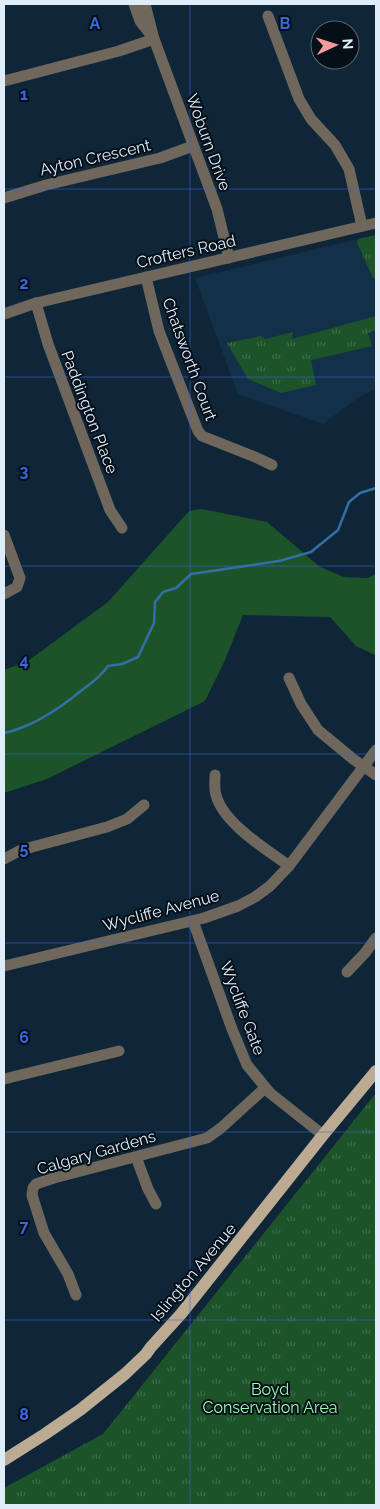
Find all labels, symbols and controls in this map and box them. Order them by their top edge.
text: A [90,14,101,33]
text: B [280,14,291,33]
north arrow [310,20,360,70]
text: N [340,38,356,50]
text: 1 [20,85,28,104]
street label: Woburn Drive [182,91,235,193]
street label: Ayton Crescent [38,135,153,179]
street label: Crofters Road [135,231,238,272]
text: 2 [19,274,29,293]
street label: Chatsworth Court [158,295,221,424]
street label: Paddington Place [57,348,122,476]
text: 3 [20,462,29,481]
text: 4 [19,651,29,670]
text: 5 [20,839,29,858]
street label: Wycliffe Avenue [101,886,221,935]
street label: Wycliffe Gate [216,959,269,1058]
text: 6 [19,1028,29,1047]
street label: Calgary Gardens [35,1126,158,1179]
text: 7 [20,1217,29,1236]
street label: Islington Avenue [147,1219,240,1325]
park label: Boyd Conservation Area [202,1380,338,1417]
text: 8 [19,1405,29,1424]

